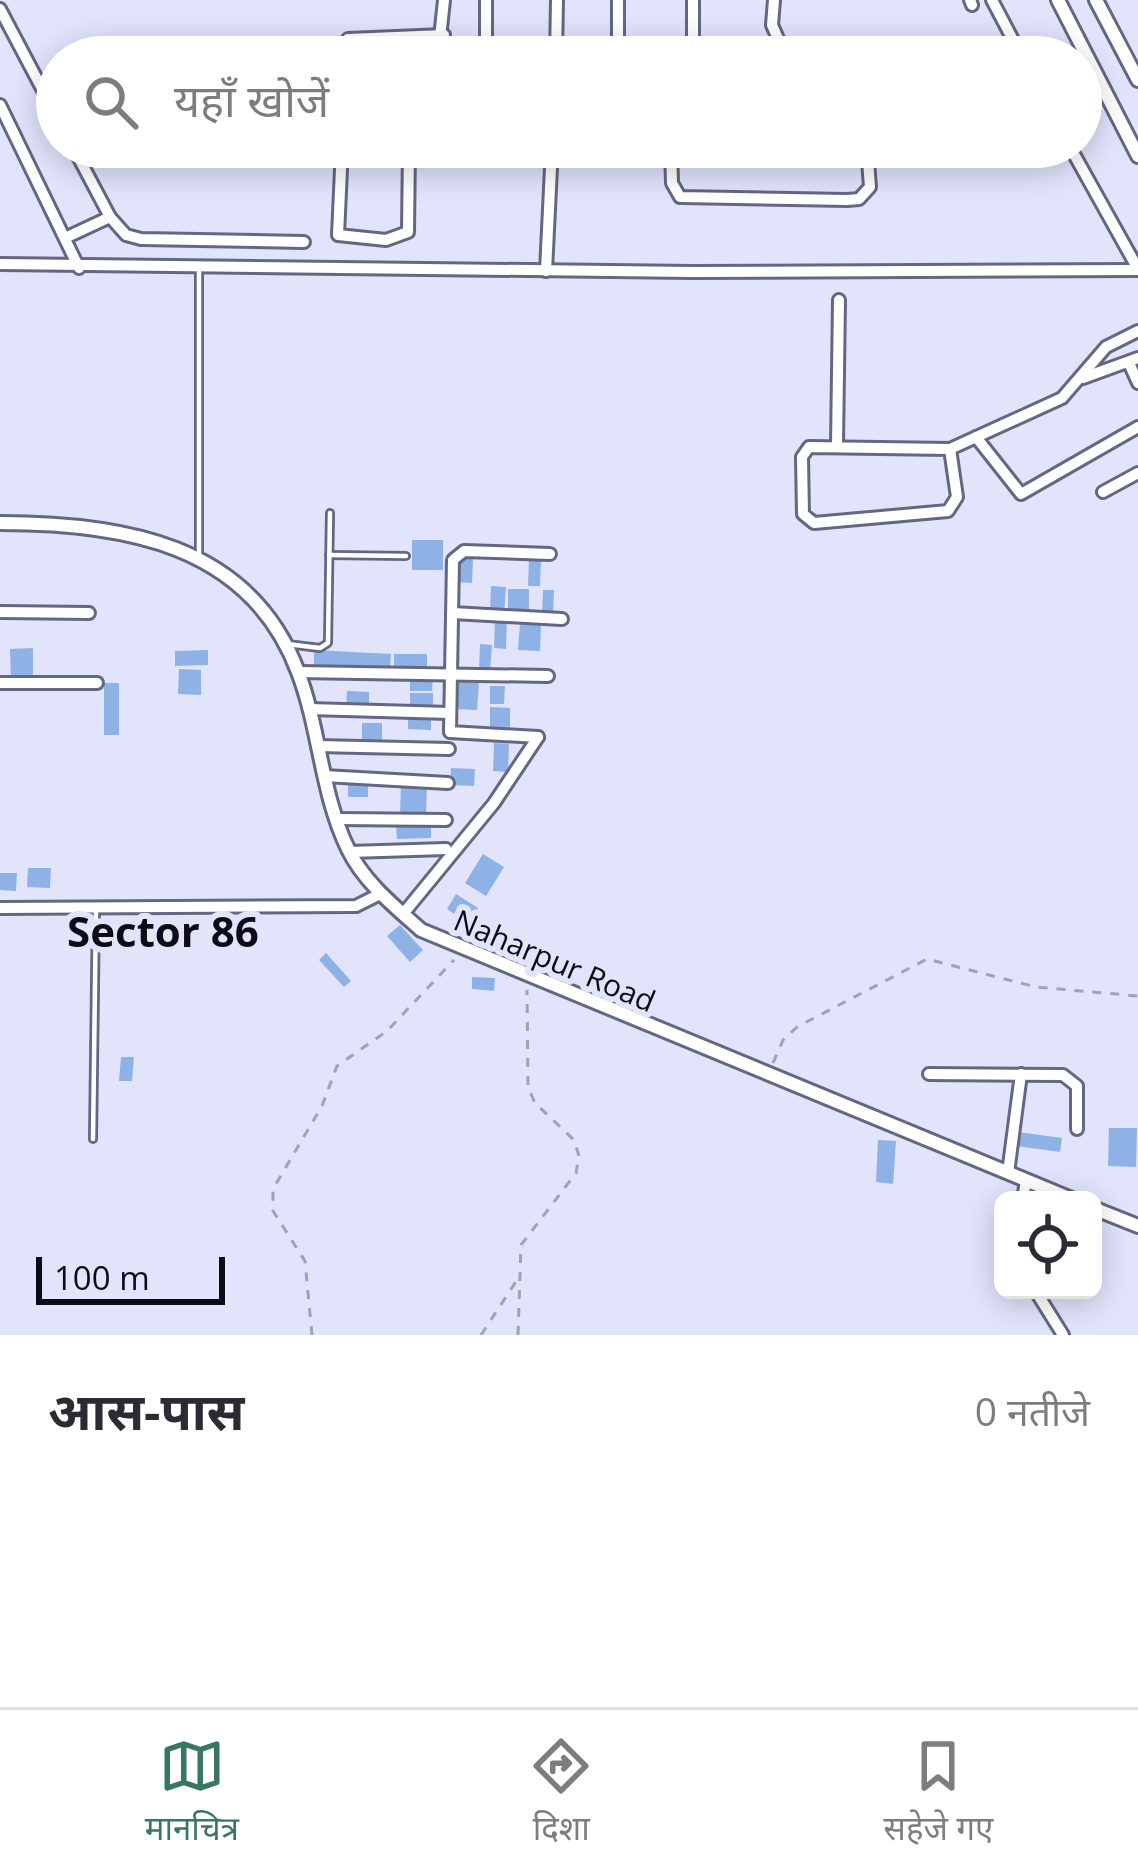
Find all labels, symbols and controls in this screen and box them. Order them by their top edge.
search box [36,36,1102,168]
icon: search [78,69,144,135]
text: यहाँ खोजें [174,69,329,130]
street label: Naharpur Road [448,899,662,1021]
district label: Sector 86 [67,902,259,959]
map controls [994,1191,1102,1299]
button: locate [994,1191,1102,1299]
scale bar [36,1251,225,1304]
text: 100 m [54,1255,150,1300]
text: आस-पास [48,1375,245,1445]
text: 0 नतीजे [975,1384,1090,1437]
tab: मानचित्र [145,1733,239,1853]
tab: दिशा [528,1733,594,1853]
tab: सहेजे गए [884,1733,993,1853]

